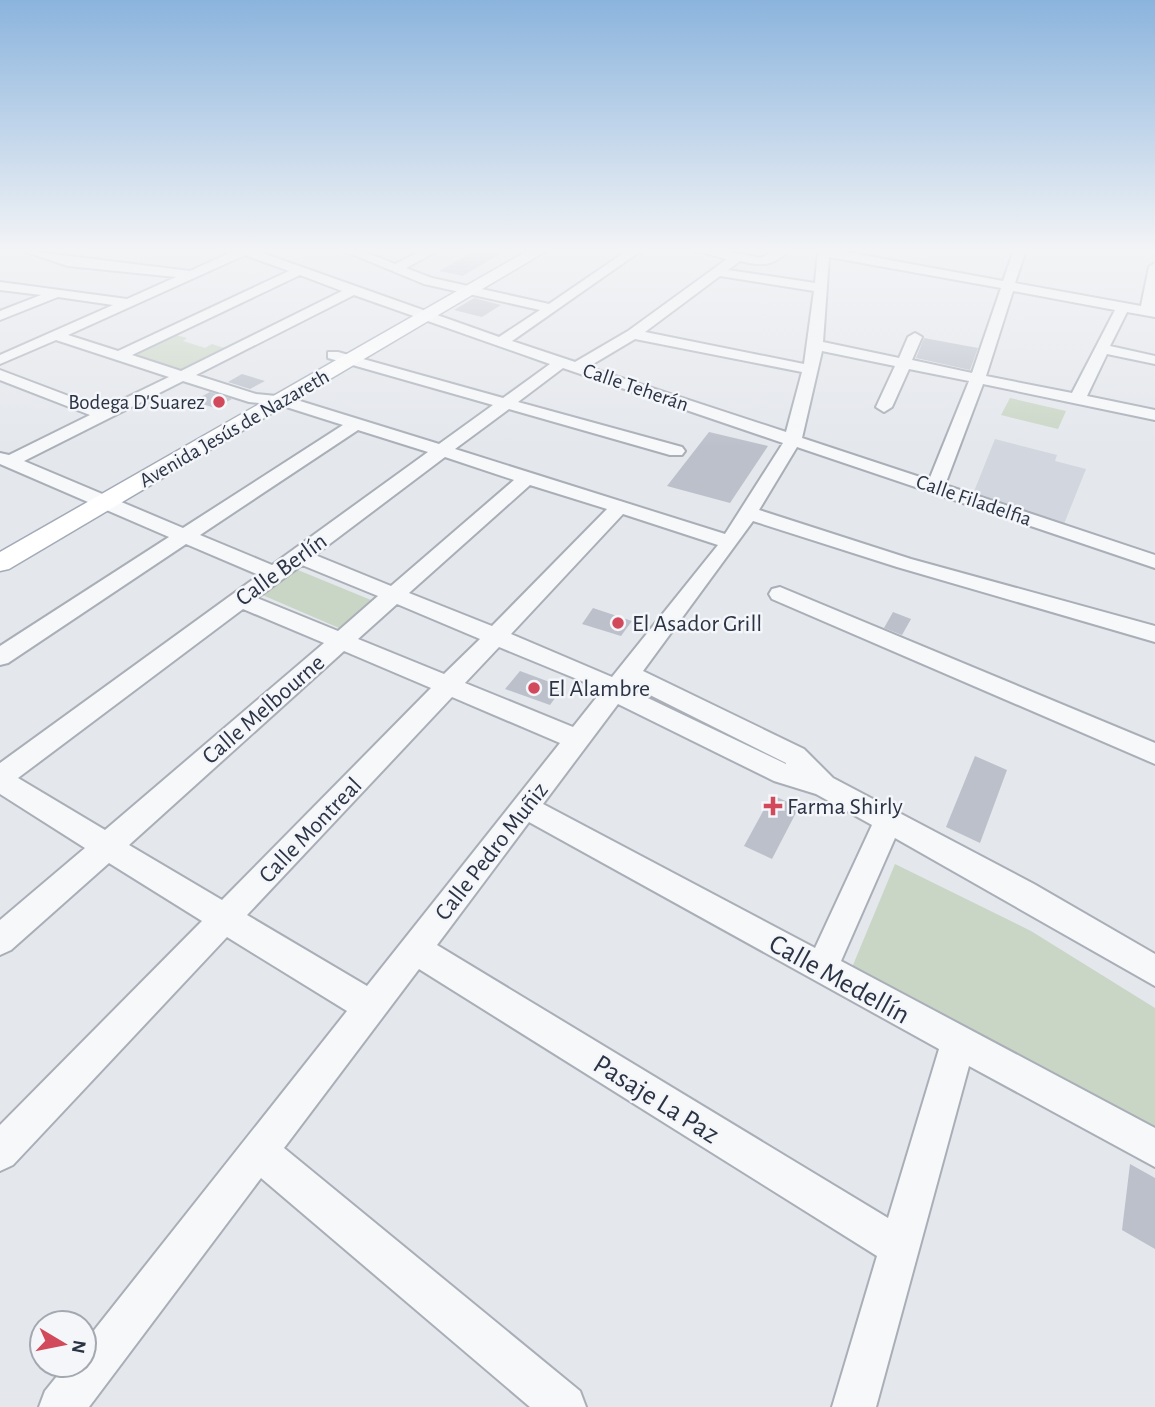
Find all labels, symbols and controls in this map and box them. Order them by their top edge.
street label: Calle Teherán [580,360,691,415]
street label: Avenida Jesús de Nazareth [136,366,333,491]
place label: Bodega D'Suarez [68,392,205,413]
marker: Bodega D'Suarez [211,394,227,410]
street label: Calle Filadelfia [914,471,1034,530]
street label: Calle Berlín [232,529,332,611]
place label: El Asador Grill [632,612,762,636]
marker: El Asador Grill [610,615,626,631]
street label: Calle Melbourne [198,650,329,769]
place label: El Alambre [548,677,650,701]
marker: El Alambre [526,680,542,696]
street label: Calle Montreal [255,773,367,888]
street label: Calle Pedro Muñiz [431,778,553,925]
place label: Farma Shirly [787,795,903,819]
marker: Farma Shirly [765,798,781,814]
street label: Calle Medellín [764,930,914,1030]
street label: Pasaje La Paz [588,1050,724,1149]
north arrow [28,1309,98,1379]
text: N [68,1339,89,1355]

